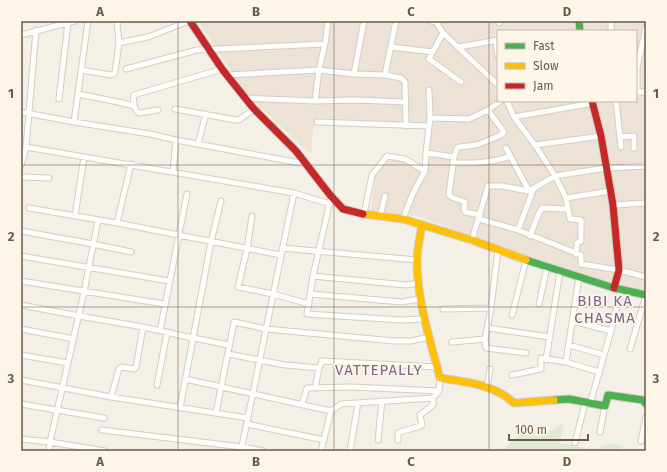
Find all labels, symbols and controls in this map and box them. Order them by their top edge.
text: A [95,4,104,19]
text: B [252,4,260,19]
text: C [407,4,415,19]
text: D [563,4,572,19]
legend [497,30,637,102]
text: Fast [533,39,555,53]
text: Slow [533,59,559,73]
text: Jam [533,79,553,93]
text: 1 [8,86,14,101]
text: 1 [653,86,659,101]
text: 2 [8,229,15,244]
text: 2 [653,229,660,244]
district label: BIBI KA CHASMA [574,292,636,327]
district label: VATTEPALLY [335,361,423,379]
text: 3 [7,371,15,386]
text: 3 [652,371,660,386]
scale bar [509,416,588,442]
text: 100 m [515,423,547,437]
text: A [95,454,104,469]
text: B [252,454,260,469]
text: C [407,454,415,469]
text: D [563,454,572,469]

